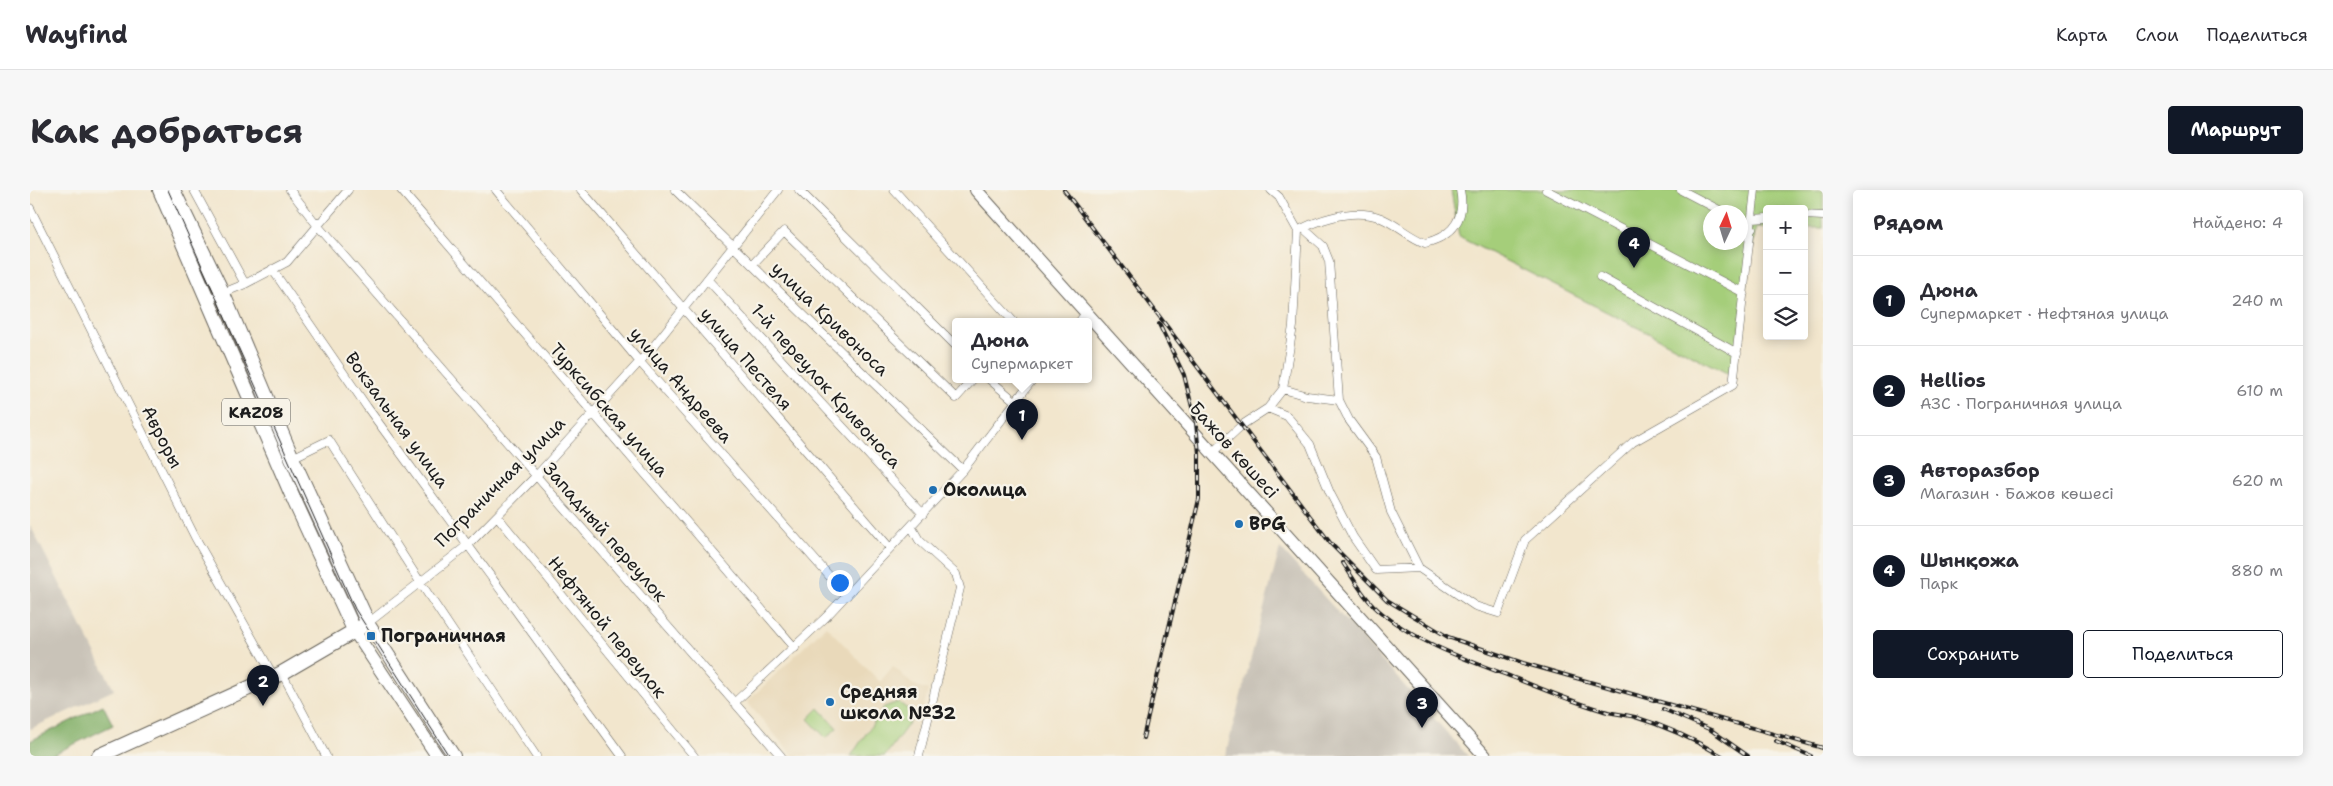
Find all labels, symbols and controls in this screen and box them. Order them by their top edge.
text: Wayfind [25,19,128,51]
text: Карта [2056,23,2107,47]
text: Слои [2135,23,2179,47]
text: Поделиться [2207,23,2308,47]
button: Маршрут [2168,106,2303,154]
text: Как добраться [30,107,303,154]
north arrow [1703,205,1748,250]
map controls [1763,205,1808,340]
button: + [1763,205,1808,250]
text: Рядом [1873,209,1943,237]
text: Найдено: 4 [2192,212,2283,233]
pin: 4 [1618,227,1650,268]
button: − [1763,250,1808,295]
street label: улица Кривоноса [766,257,894,381]
text: Дюна [1920,278,1978,303]
text: 1 [1885,290,1893,311]
text: 240 m [2231,290,2283,311]
button: layers [1763,295,1808,340]
street label: 1-й переулок Кривоноса [745,298,907,474]
street label: улица Пестеля [694,302,798,416]
text: Супермаркет · Нефтяная улица [1920,303,2169,324]
popup [952,318,1092,383]
street label: улица Андреева [624,322,738,448]
text: Дюна [971,328,1029,353]
street label: Турксибская улица [544,338,674,482]
street label: Вокзальная улица [340,347,454,493]
text: Супермаркет [971,353,1073,374]
text: Hellios [1920,368,1986,393]
text: 2 [1883,380,1895,401]
text: 610 m [2236,380,2283,401]
text: АЗС · Пограничная улица [1920,393,2122,414]
street label: Бажов көшесі [1184,396,1284,504]
road number: KAZ08 [222,398,290,426]
pin: 1 [1006,399,1038,440]
street label: Авроры [136,402,188,472]
street label: Пограничная улица [430,412,570,552]
street label: Западный переулок [538,457,673,607]
text: Авторазбор [1920,458,2040,483]
text: 3 [1883,470,1895,491]
text: 620 m [2232,470,2283,491]
place label: Околица [943,478,1027,502]
text: Магазин · Бажов көшесі [1920,483,2114,504]
marker: Околица [927,484,939,496]
place label: BPG [1249,512,1286,536]
marker: BPG [1233,518,1245,530]
text: Шынқожа [1920,548,2019,573]
street label: Нефтяной переулок [542,551,672,703]
text: 4 [1883,560,1895,581]
text: 880 m [2231,560,2283,581]
your location [827,570,853,596]
text: Парк [1920,573,1958,594]
place label: Пограничная [381,624,506,648]
marker: Пограничная [365,630,377,642]
button: Сохранить [1873,630,2073,678]
button: Поделиться [2083,630,2283,678]
pin: 2 [247,665,279,706]
place label: Средняя школа №32 [840,680,956,725]
pin: 3 [1406,687,1438,728]
marker: Средняя школа №32 [824,696,836,708]

